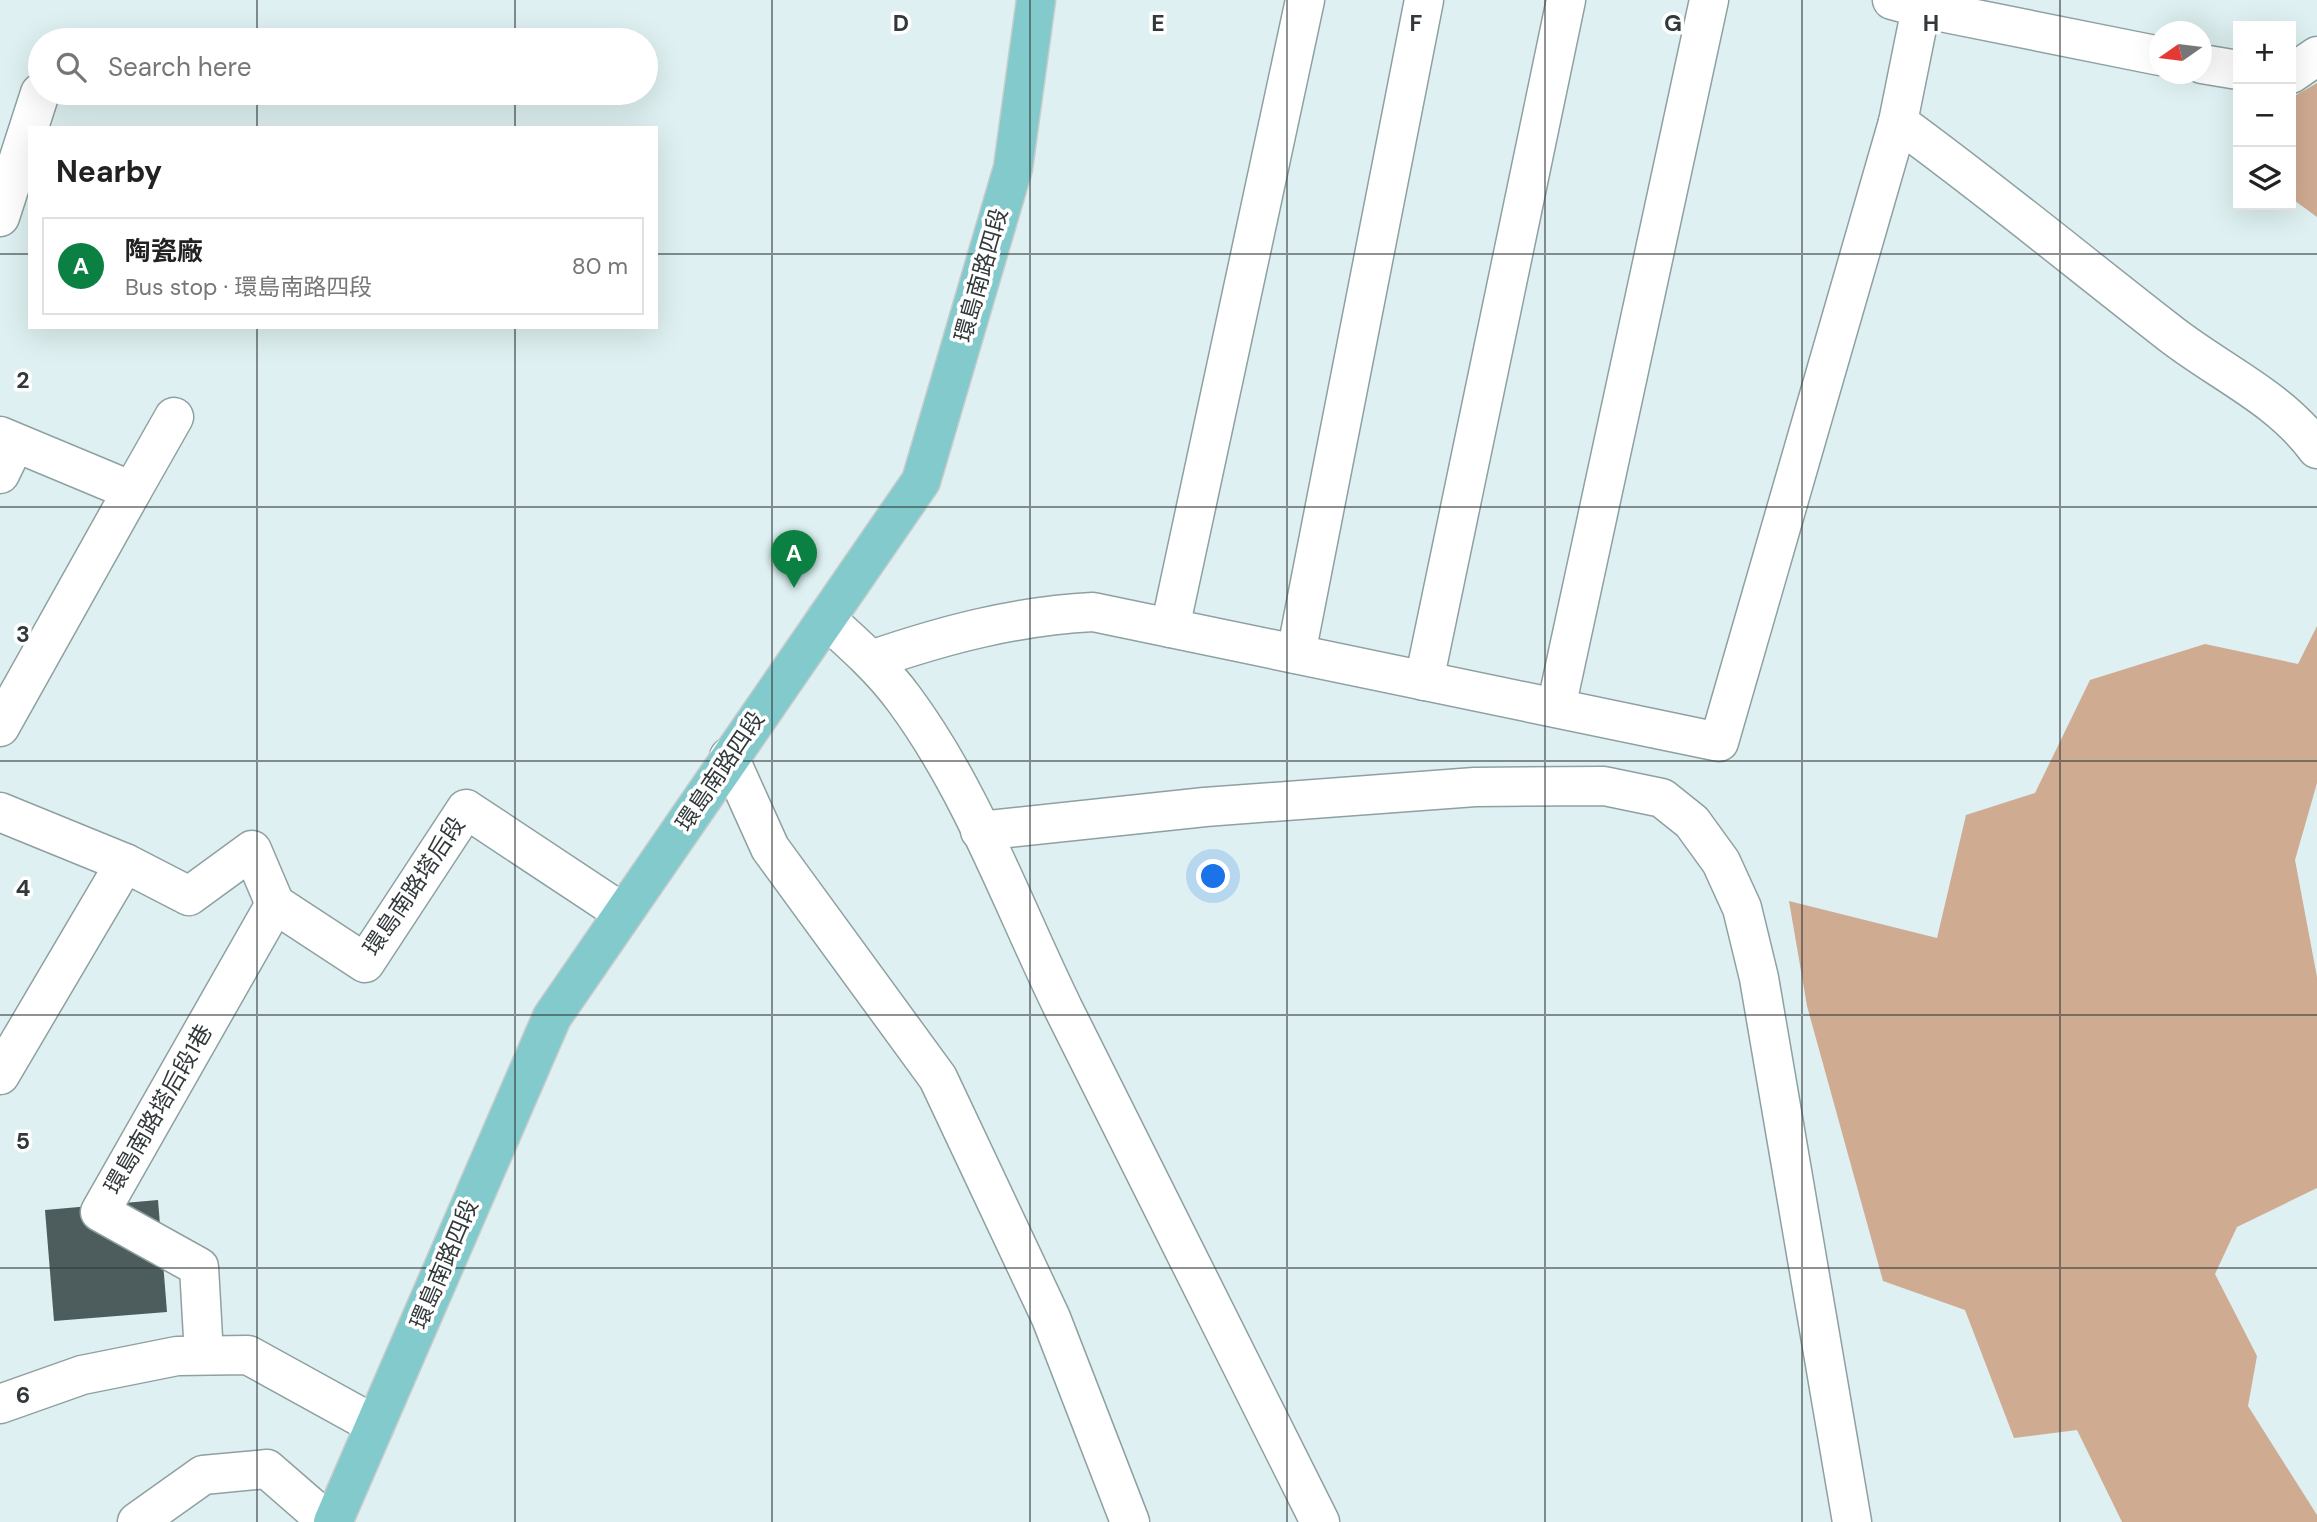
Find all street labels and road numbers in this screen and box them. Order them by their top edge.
street label: 環島南路四段 [948,205,1014,345]
street label: 環島南路四段 [669,705,771,837]
street label: 環島南路塔后段 [357,811,471,961]
street label: 環島南路塔后段1巷 [97,1019,219,1199]
street label: 環島南路四段 [403,1195,485,1333]

